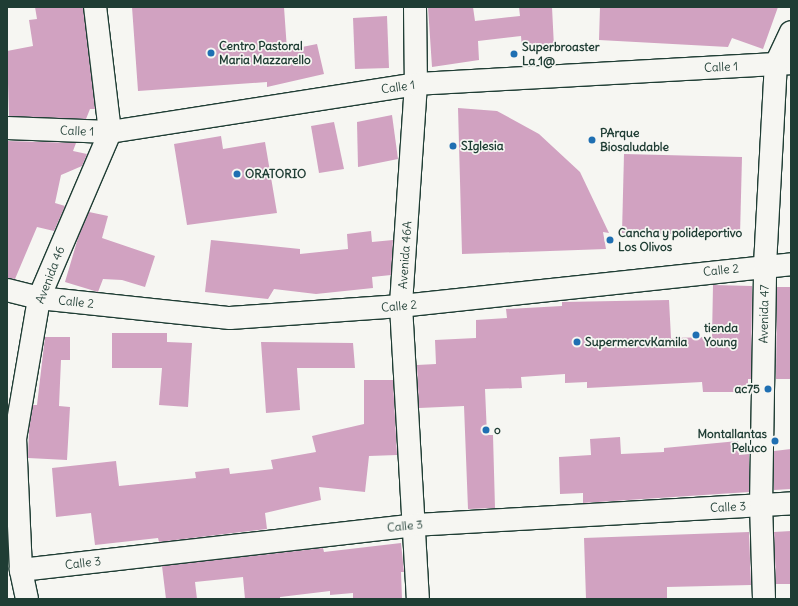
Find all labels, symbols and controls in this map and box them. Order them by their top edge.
place label: Centro Pastoral Maria Mazzarello [219,39,311,67]
place label: Superbroaster La 1@ [522,40,600,68]
marker: Centro Pastoral Maria Mazzarello [206,48,216,58]
marker: Superbroaster La 1@ [509,49,519,59]
street label: Calle 1 [704,59,738,75]
street label: Calle 1 [380,77,416,97]
street label: Calle 1 [60,123,94,139]
place label: PArque Biosaludable [600,126,669,154]
marker: PArque Biosaludable [587,135,597,145]
place label: SIglesia [461,139,504,153]
marker: SIglesia [448,141,458,151]
place label: ORATORIO [245,167,306,181]
marker: ORATORIO [232,169,242,179]
street label: Avenida 46A [395,221,415,289]
place label: Cancha y polideportivo Los Olivos [618,226,742,254]
marker: Cancha y polideportivo Los Olivos [605,235,615,245]
street label: Avenida 46 [32,244,68,306]
street label: Calle 2 [702,261,740,279]
street label: Avenida 47 [756,284,772,344]
street label: Calle 2 [57,293,95,311]
street label: Calle 2 [380,297,418,315]
place label: tienda Young [704,321,738,349]
marker: tienda Young [691,330,701,340]
place label: SupermercvKamila [585,335,687,349]
marker: SupermercvKamila [572,337,582,347]
place label: ac75 [735,382,760,396]
marker: ac75 [763,384,773,394]
place label: o [494,423,501,437]
marker: o [481,425,491,435]
place label: Montallantas Peluco [697,427,767,455]
marker: Montallantas Peluco [770,436,780,446]
street label: Calle 3 [710,499,746,515]
street label: Calle 3 [386,517,424,535]
street label: Calle 3 [64,554,102,572]

